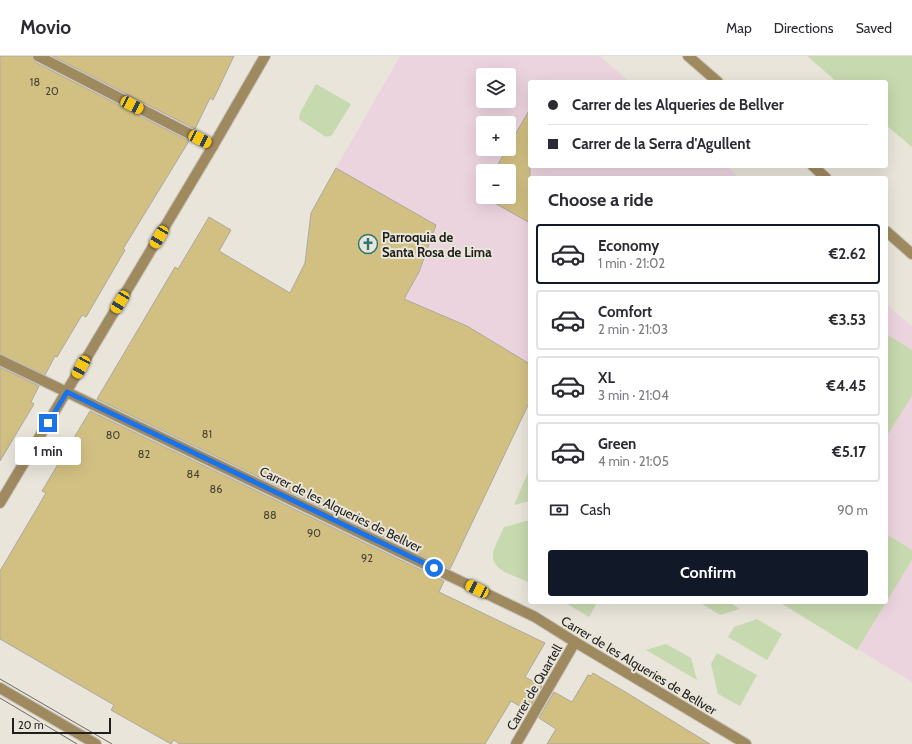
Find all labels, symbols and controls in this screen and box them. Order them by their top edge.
text: Movio [20,16,71,39]
text: Map [726,19,752,37]
text: Directions [774,19,834,37]
text: Saved [856,19,892,37]
map controls [476,68,516,204]
button: layers [476,68,516,108]
house number: 18 [30,75,40,89]
house number: 20 [45,84,59,98]
car [119,94,145,116]
text: Carrer de les Alqueries de Bellver [572,96,784,114]
button: + [476,116,516,156]
car [187,128,213,150]
text: Carrer de la Serra d'Agullent [572,135,751,153]
button: − [476,164,516,204]
text: Choose a ride [548,189,653,211]
car [148,224,170,250]
place label: Parroquia de Santa Rosa de Lima [382,229,492,260]
church icon: Parroquia de Santa Rosa de Lima [357,233,379,255]
icon: car [550,236,586,272]
text: Economy [598,237,659,255]
text: €2.62 [829,245,866,263]
text: 1 min · 21:02 [598,255,665,271]
car [109,289,131,315]
icon: car [550,302,586,338]
text: Comfort [598,303,652,321]
text: €3.53 [829,311,866,329]
text: 2 min · 21:03 [598,321,668,337]
car [70,354,92,380]
icon: car [550,368,586,404]
text: XL [598,369,615,387]
text: €4.45 [826,377,866,395]
text: 3 min · 21:04 [598,387,669,403]
route end [39,414,57,432]
house number: 81 [202,427,212,441]
house number: 80 [106,428,120,442]
icon: car [550,434,586,470]
text: Green [598,435,636,453]
callout: 1 min [15,437,81,465]
text: 1 min [33,443,63,459]
text: €5.17 [832,443,866,461]
house number: 82 [138,447,150,461]
text: 4 min · 21:05 [598,453,669,469]
street label: Carrer de les Alqueries de Bellver [257,463,426,556]
house number: 84 [186,467,200,481]
house number: 86 [210,482,222,496]
icon: cash [548,499,570,521]
text: Cash [580,501,611,519]
text: 90 m [837,502,868,518]
house number: 88 [263,508,277,522]
house number: 90 [307,526,321,540]
button: Confirm [548,550,868,596]
house number: 92 [361,551,373,565]
route start [425,559,443,577]
car [464,578,490,600]
street label: Carrer de les Alqueries de Bellver [558,612,720,718]
street label: Carrer de Quartell [503,641,565,733]
scale bar [12,716,111,735]
text: 20 m [18,718,44,732]

